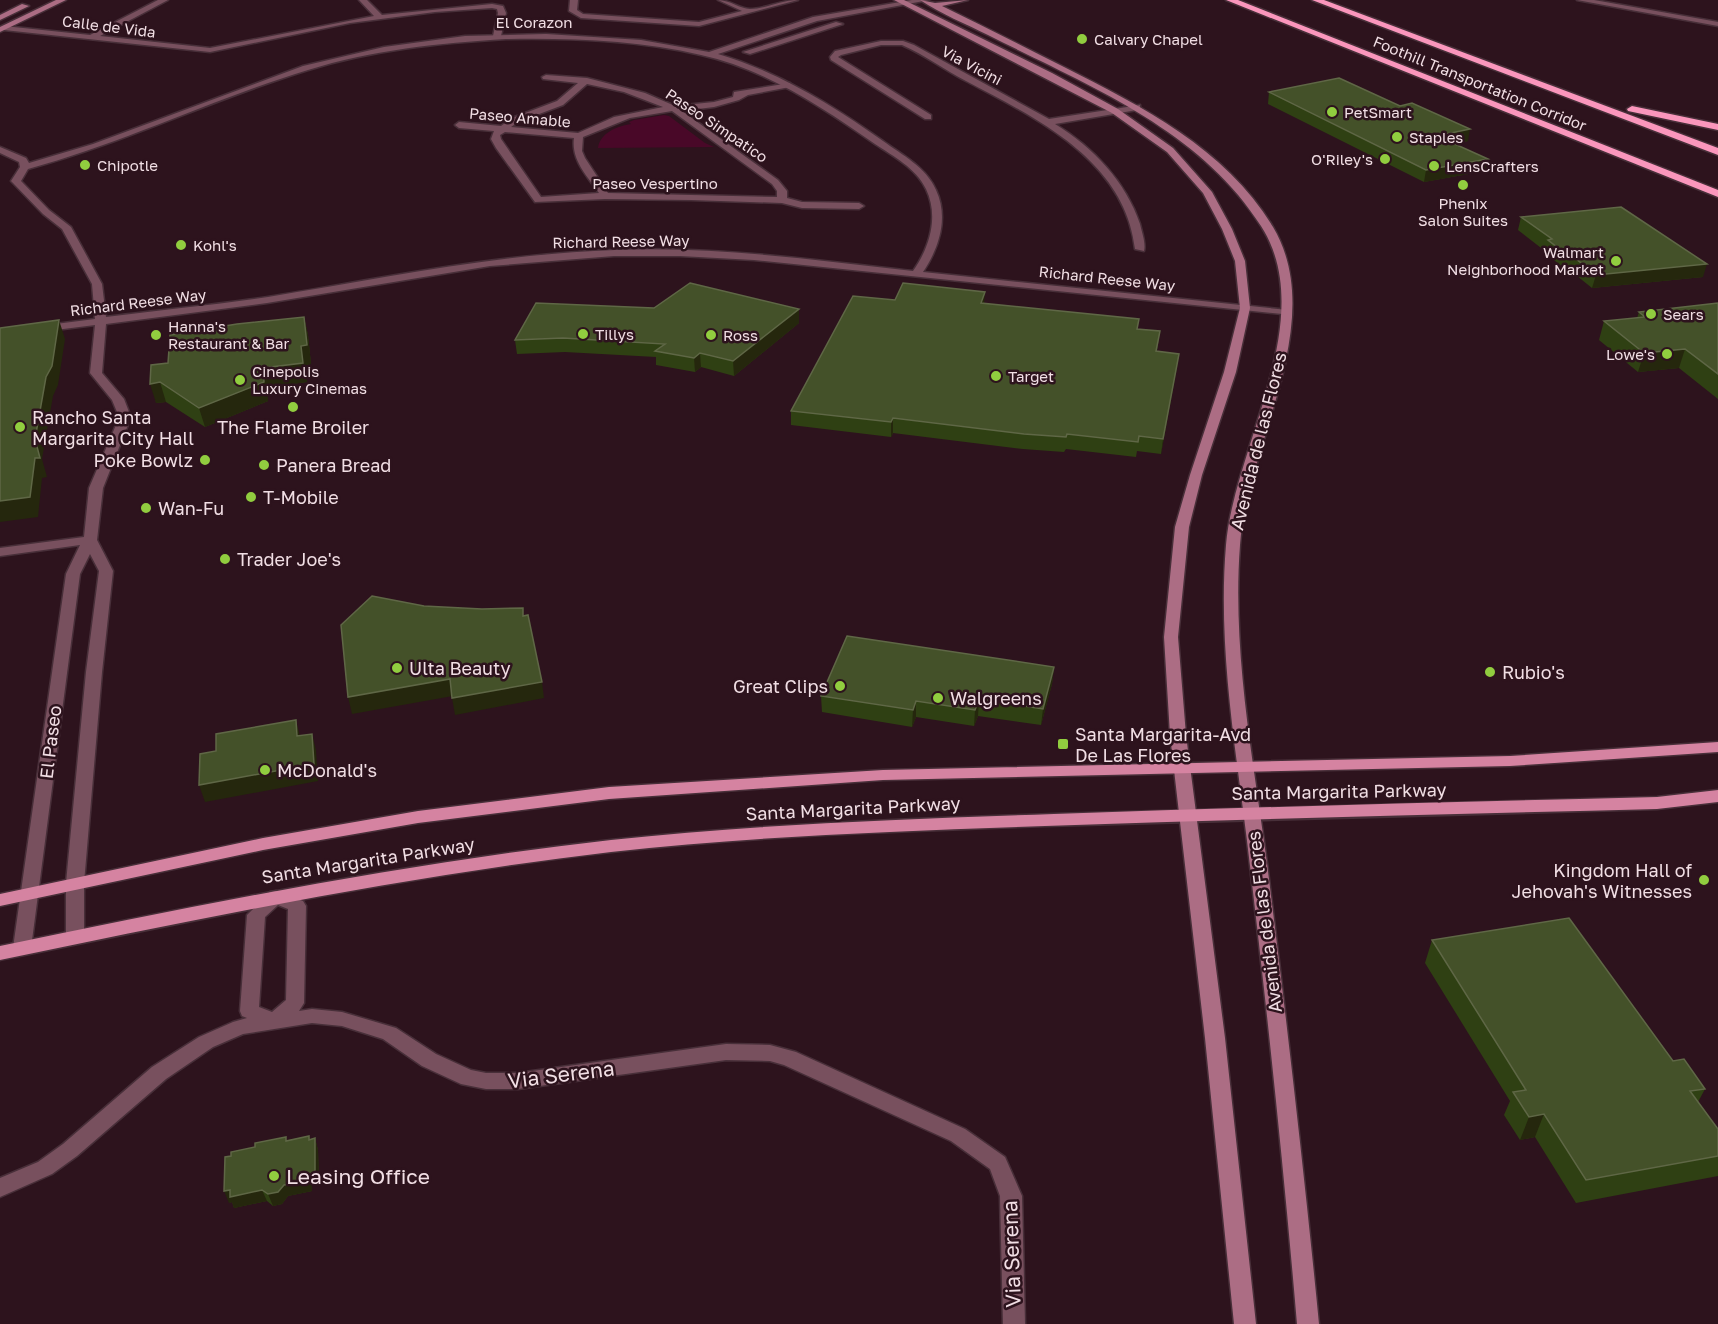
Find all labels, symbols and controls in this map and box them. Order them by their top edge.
street label: Calle de Vida [61,11,157,41]
street label: El Corazon [496,13,572,31]
place label: Calvary Chapel [1094,30,1203,48]
marker: Calvary Chapel [1075,32,1089,46]
street label: Foothill Transportation Corridor [1371,32,1589,134]
street label: Via Vicini [939,42,1005,88]
street label: Paseo Simpatico [663,84,771,166]
place label: PetSmart [1344,103,1412,121]
street label: Paseo Amable [468,104,572,130]
marker: PetSmart [1325,105,1339,119]
place label: Staples [1409,128,1463,146]
marker: Staples [1390,130,1404,144]
place label: O'Riley's [1311,150,1373,168]
marker: O'Riley's [1378,152,1392,166]
place label: Chipotle [97,156,158,174]
place label: LensCrafters [1446,157,1539,175]
marker: Chipotle [78,158,92,172]
marker: LensCrafters [1427,159,1441,173]
street label: Paseo Vespertino [592,174,718,192]
marker: Phenix Salon Suites [1456,178,1470,192]
place label: Phenix Salon Suites [1418,194,1508,229]
street label: Richard Reese Way [552,231,690,251]
place label: Kohl's [193,236,237,254]
marker: Kohl's [174,238,188,252]
place label: Walmart Neighborhood Market [1447,243,1604,278]
marker: Walmart Neighborhood Market [1609,254,1623,268]
street label: Richard Reese Way [1038,262,1177,294]
street label: Richard Reese Way [69,285,208,319]
place label: Sears [1663,305,1704,323]
marker: Sears [1644,307,1658,321]
place label: Hanna's Restaurant & Bar [168,317,290,352]
place label: Tillys [595,325,634,343]
place label: Ross [723,326,758,344]
marker: Tillys [576,327,590,341]
marker: Hanna's Restaurant & Bar [149,328,163,342]
marker: Ross [704,328,718,342]
place label: Lowe's [1606,345,1655,363]
marker: Lowe's [1660,347,1674,361]
street label: Avenida de las Flores [1225,350,1291,532]
place label: Cinepolis Luxury Cinemas [252,362,367,397]
place label: Target [1008,367,1054,385]
marker: Target [989,369,1003,383]
marker: Cinepolis Luxury Cinemas [233,373,247,387]
marker: The Flame Broiler [286,400,300,414]
place label: Rancho Santa Margarita City Hall [32,406,194,449]
place label: The Flame Broiler [217,416,369,438]
marker: Rancho Santa Margarita City Hall [13,420,27,434]
place label: Poke Bowlz [93,449,193,471]
marker: Poke Bowlz [198,453,212,467]
place label: Panera Bread [276,454,391,476]
marker: Panera Bread [257,458,271,472]
place label: T-Mobile [263,486,339,508]
marker: T-Mobile [244,490,258,504]
place label: Wan-Fu [158,497,224,519]
marker: Wan-Fu [139,501,153,515]
place label: Trader Joe's [237,548,341,570]
marker: Trader Joe's [218,552,232,566]
place label: Ulta Beauty [409,657,511,679]
marker: Ulta Beauty [390,661,404,675]
place label: Rubio's [1502,661,1565,683]
marker: Rubio's [1483,665,1497,679]
place label: Great Clips [733,675,828,697]
marker: Great Clips [833,679,847,693]
place label: Walgreens [950,687,1042,709]
marker: Walgreens [931,691,945,705]
street label: El Paseo [35,704,65,780]
place label: Santa Margarita-Avd De Las Flores [1075,723,1251,766]
marker: Santa Margarita-Avd De Las Flores [1056,737,1070,751]
place label: McDonald's [277,759,377,781]
marker: McDonald's [258,763,272,777]
street label: Santa Margarita Parkway [1231,778,1447,804]
street label: Santa Margarita Parkway [745,791,961,825]
street label: Avenida de las Flores [1242,830,1286,1014]
street label: Santa Margarita Parkway [260,832,476,888]
place label: Kingdom Hall of Jehovah's Witnesses [1512,859,1692,902]
marker: Kingdom Hall of Jehovah's Witnesses [1697,873,1711,887]
street label: Via Serena [506,1055,616,1093]
place label: Leasing Office [286,1163,430,1189]
marker: Leasing Office [267,1169,281,1183]
street label: Via Serena [996,1200,1026,1308]

